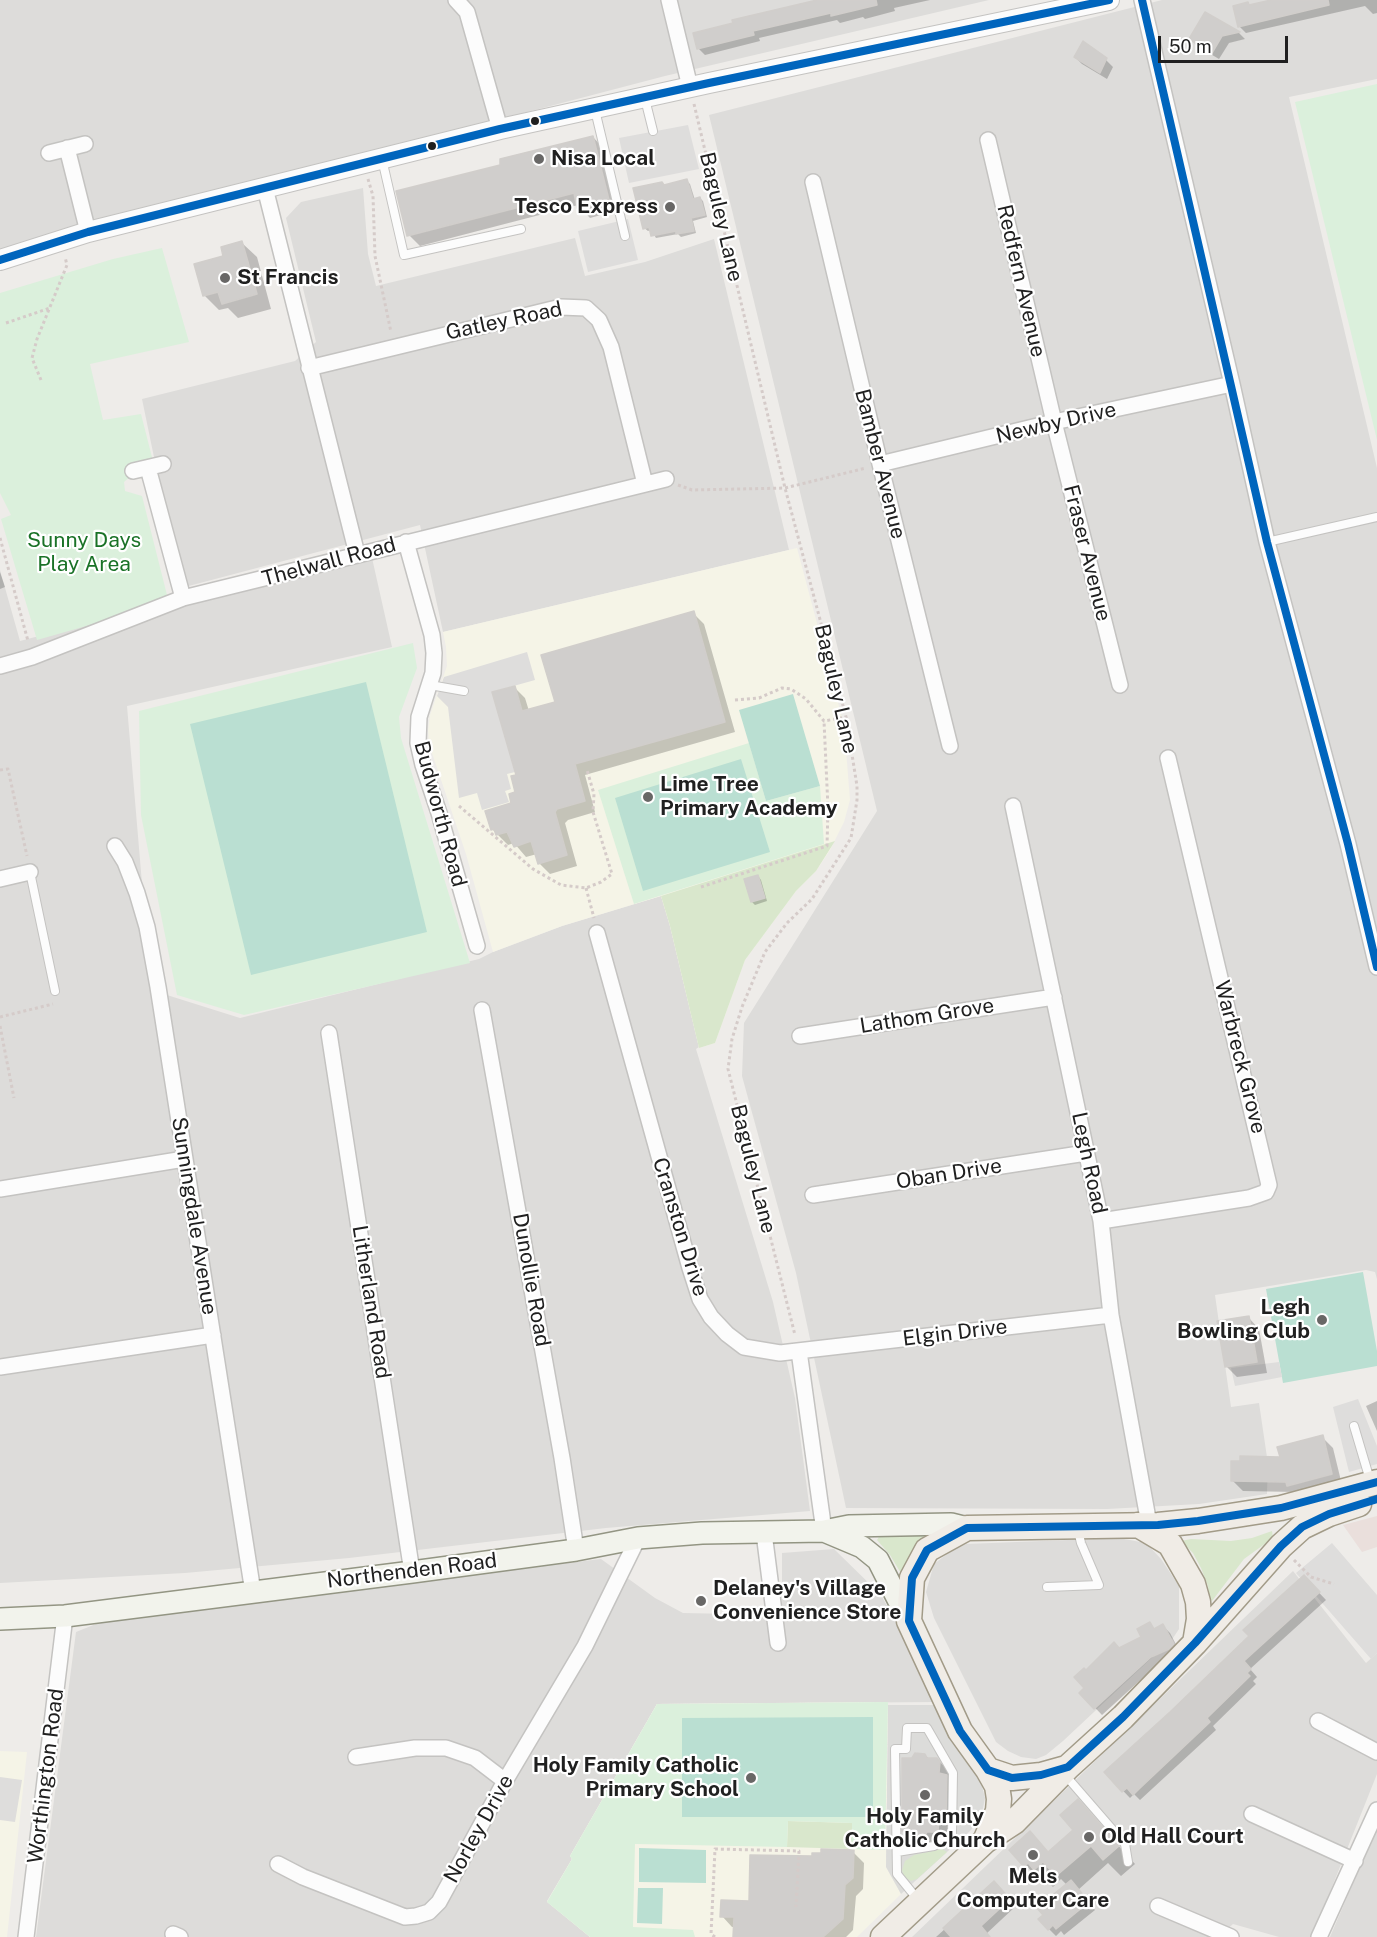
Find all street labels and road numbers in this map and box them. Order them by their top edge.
street label: Baguley Lane [694,150,748,284]
street label: Redfern Avenue [991,202,1051,360]
street label: Gatley Road [443,296,565,346]
street label: Bamber Avenue [849,386,911,542]
street label: Newby Drive [993,397,1119,449]
street label: Fraser Avenue [1058,482,1116,624]
street label: Thelwall Road [259,532,399,592]
street label: Baguley Lane [809,622,863,756]
street label: Budworth Road [408,738,472,890]
street label: Warbreck Grove [1209,978,1271,1136]
street label: Lathom Grove [858,993,996,1039]
street label: Baguley Lane [725,1102,781,1236]
street label: Legh Road [1066,1110,1112,1216]
street label: Sunningdale Avenue [166,1115,222,1317]
street label: Oban Drive [894,1153,1004,1195]
street label: Cranston Drive [647,1155,713,1299]
street label: Dunollie Road [507,1211,555,1349]
street label: Litherland Road [346,1223,396,1381]
street label: Elgin Drive [901,1314,1009,1352]
street label: Northenden Road [326,1548,498,1594]
street label: Worthington Road [23,1687,69,1865]
street label: Norley Drive [439,1770,519,1888]

